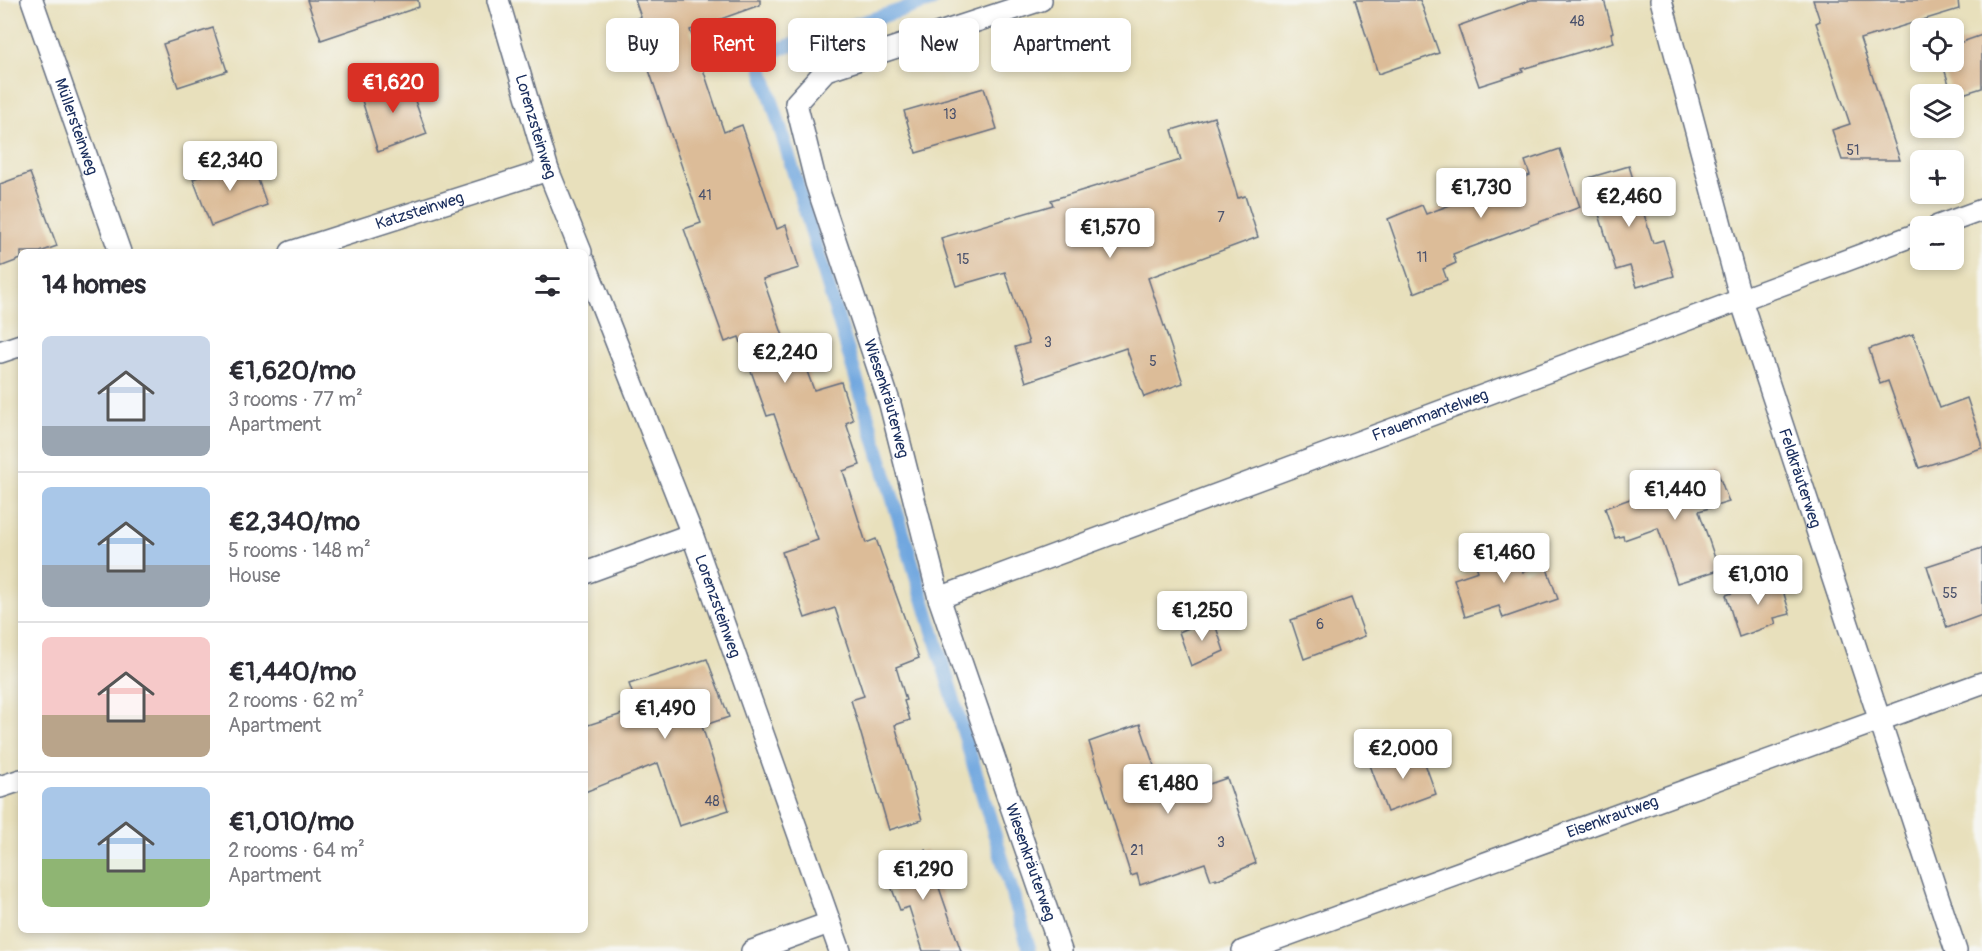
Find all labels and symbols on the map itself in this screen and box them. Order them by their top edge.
house number: 48 [1569,13,1585,30]
pin: €1,620 [344,63,442,114]
street label: Lorenzsteinweg [510,72,561,182]
street label: Müllersteinweg [50,75,102,178]
house number: 13 [943,106,957,123]
pin: €2,340 [181,141,279,192]
house number: 51 [1846,142,1860,159]
pin: €1,730 [1432,168,1530,219]
pin: €2,460 [1580,177,1678,228]
house number: 41 [698,187,712,204]
street label: Katzsteinweg [373,188,466,234]
pin: €1,570 [1061,208,1159,259]
house number: 7 [1217,209,1225,226]
house number: 11 [1417,249,1427,266]
house number: 15 [956,251,970,268]
pin: €2,240 [736,333,834,384]
house number: 3 [1044,334,1052,351]
street label: Wiesenkräuterweg [859,337,913,460]
house number: 5 [1149,353,1157,370]
street label: Frauenmantelweg [1369,385,1491,446]
street label: Feldkräuterweg [1774,426,1826,530]
pin: €1,440 [1626,470,1724,521]
pin: €1,460 [1455,533,1553,584]
street label: Lorenzsteinweg [690,552,745,660]
pin: €1,010 [1709,555,1807,606]
house number: 55 [1942,585,1958,602]
pin: €1,250 [1153,591,1251,642]
house number: 6 [1316,616,1324,633]
pin: €1,490 [616,689,714,740]
pin: €2,000 [1354,729,1452,780]
pin: €1,480 [1119,764,1217,815]
street label: Eisenkrautweg [1564,791,1661,843]
house number: 48 [704,793,720,810]
street label: Wiesenkräuterweg [1001,801,1060,924]
house number: 3 [1217,834,1225,851]
house number: 21 [1130,842,1144,859]
pin: €1,290 [874,850,972,901]

